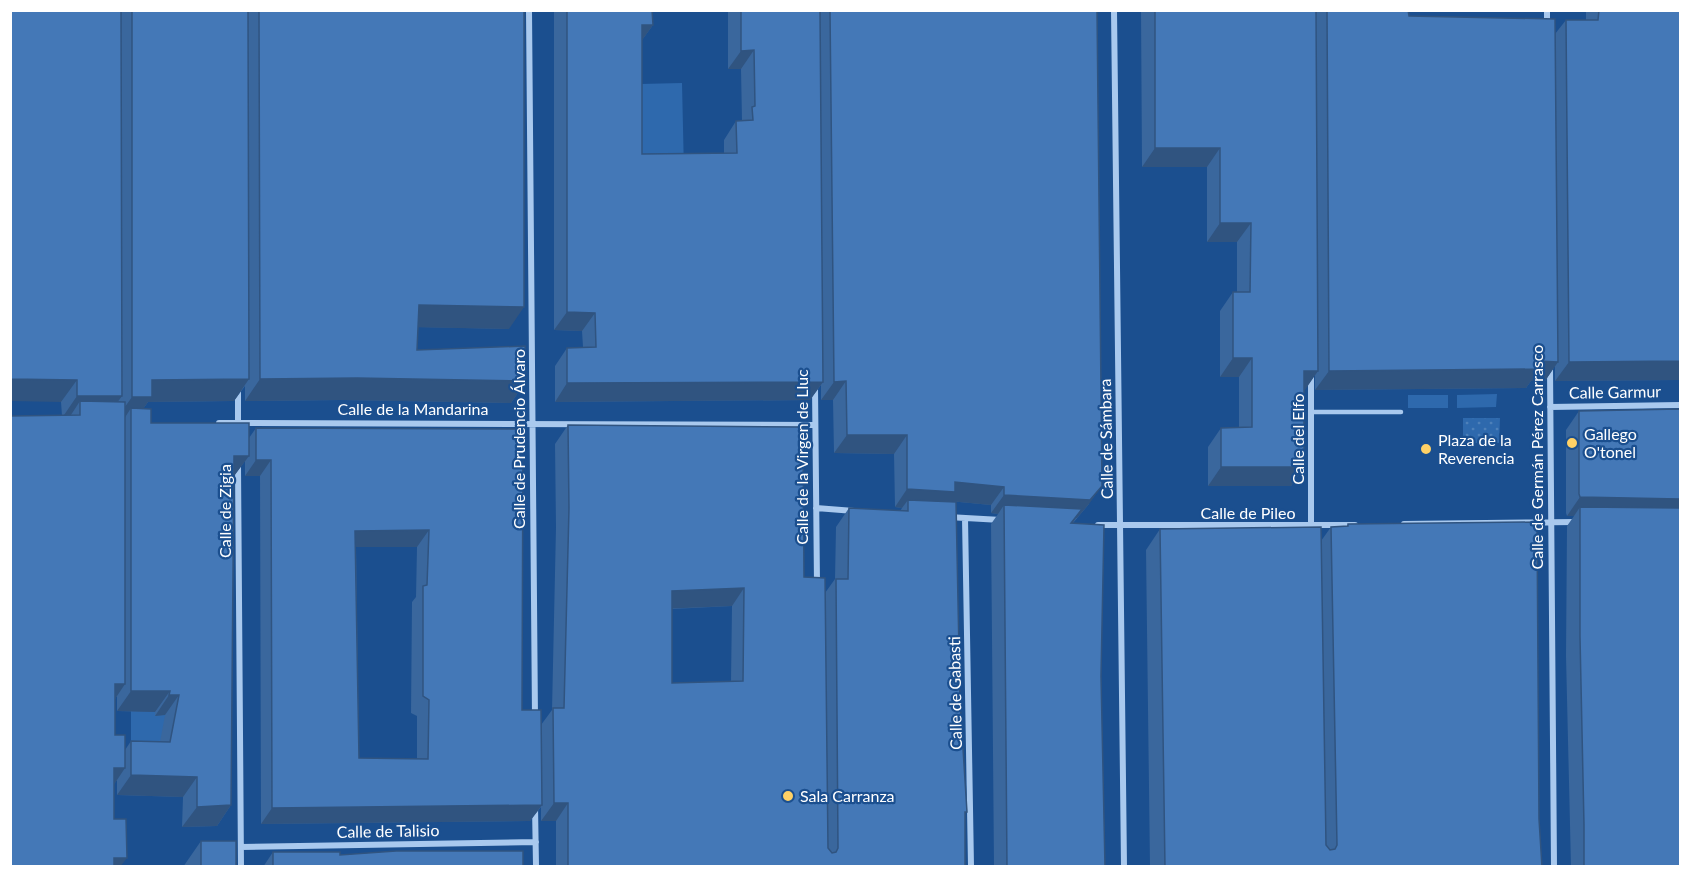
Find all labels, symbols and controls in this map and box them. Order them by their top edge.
street label: Calle de Germán Pérez Carrasco [1527,345,1546,569]
street label: Calle de Prudencio Álvaro [509,349,528,529]
street label: Calle de la Virgen de Lluc [792,369,811,545]
street label: Calle de Sámbara [1095,379,1116,499]
street label: Calle Garmur [1569,381,1661,402]
street label: Calle del Elfo [1288,393,1307,485]
street label: Calle de la Mandarina [337,399,489,418]
place label: Gallego O'tonel [1584,424,1637,461]
place label: Plaza de la Reverencia [1438,430,1515,467]
marker: Gallego O'tonel [1565,436,1579,450]
marker: Plaza de la Reverencia [1419,442,1433,456]
street label: Calle de Zigia [215,464,234,558]
street label: Calle de Pileo [1201,503,1295,522]
street label: Calle de Gabasti [944,636,965,750]
place label: Sala Carranza [800,786,895,805]
marker: Sala Carranza [781,789,795,803]
street label: Calle de Talisio [336,820,440,841]

